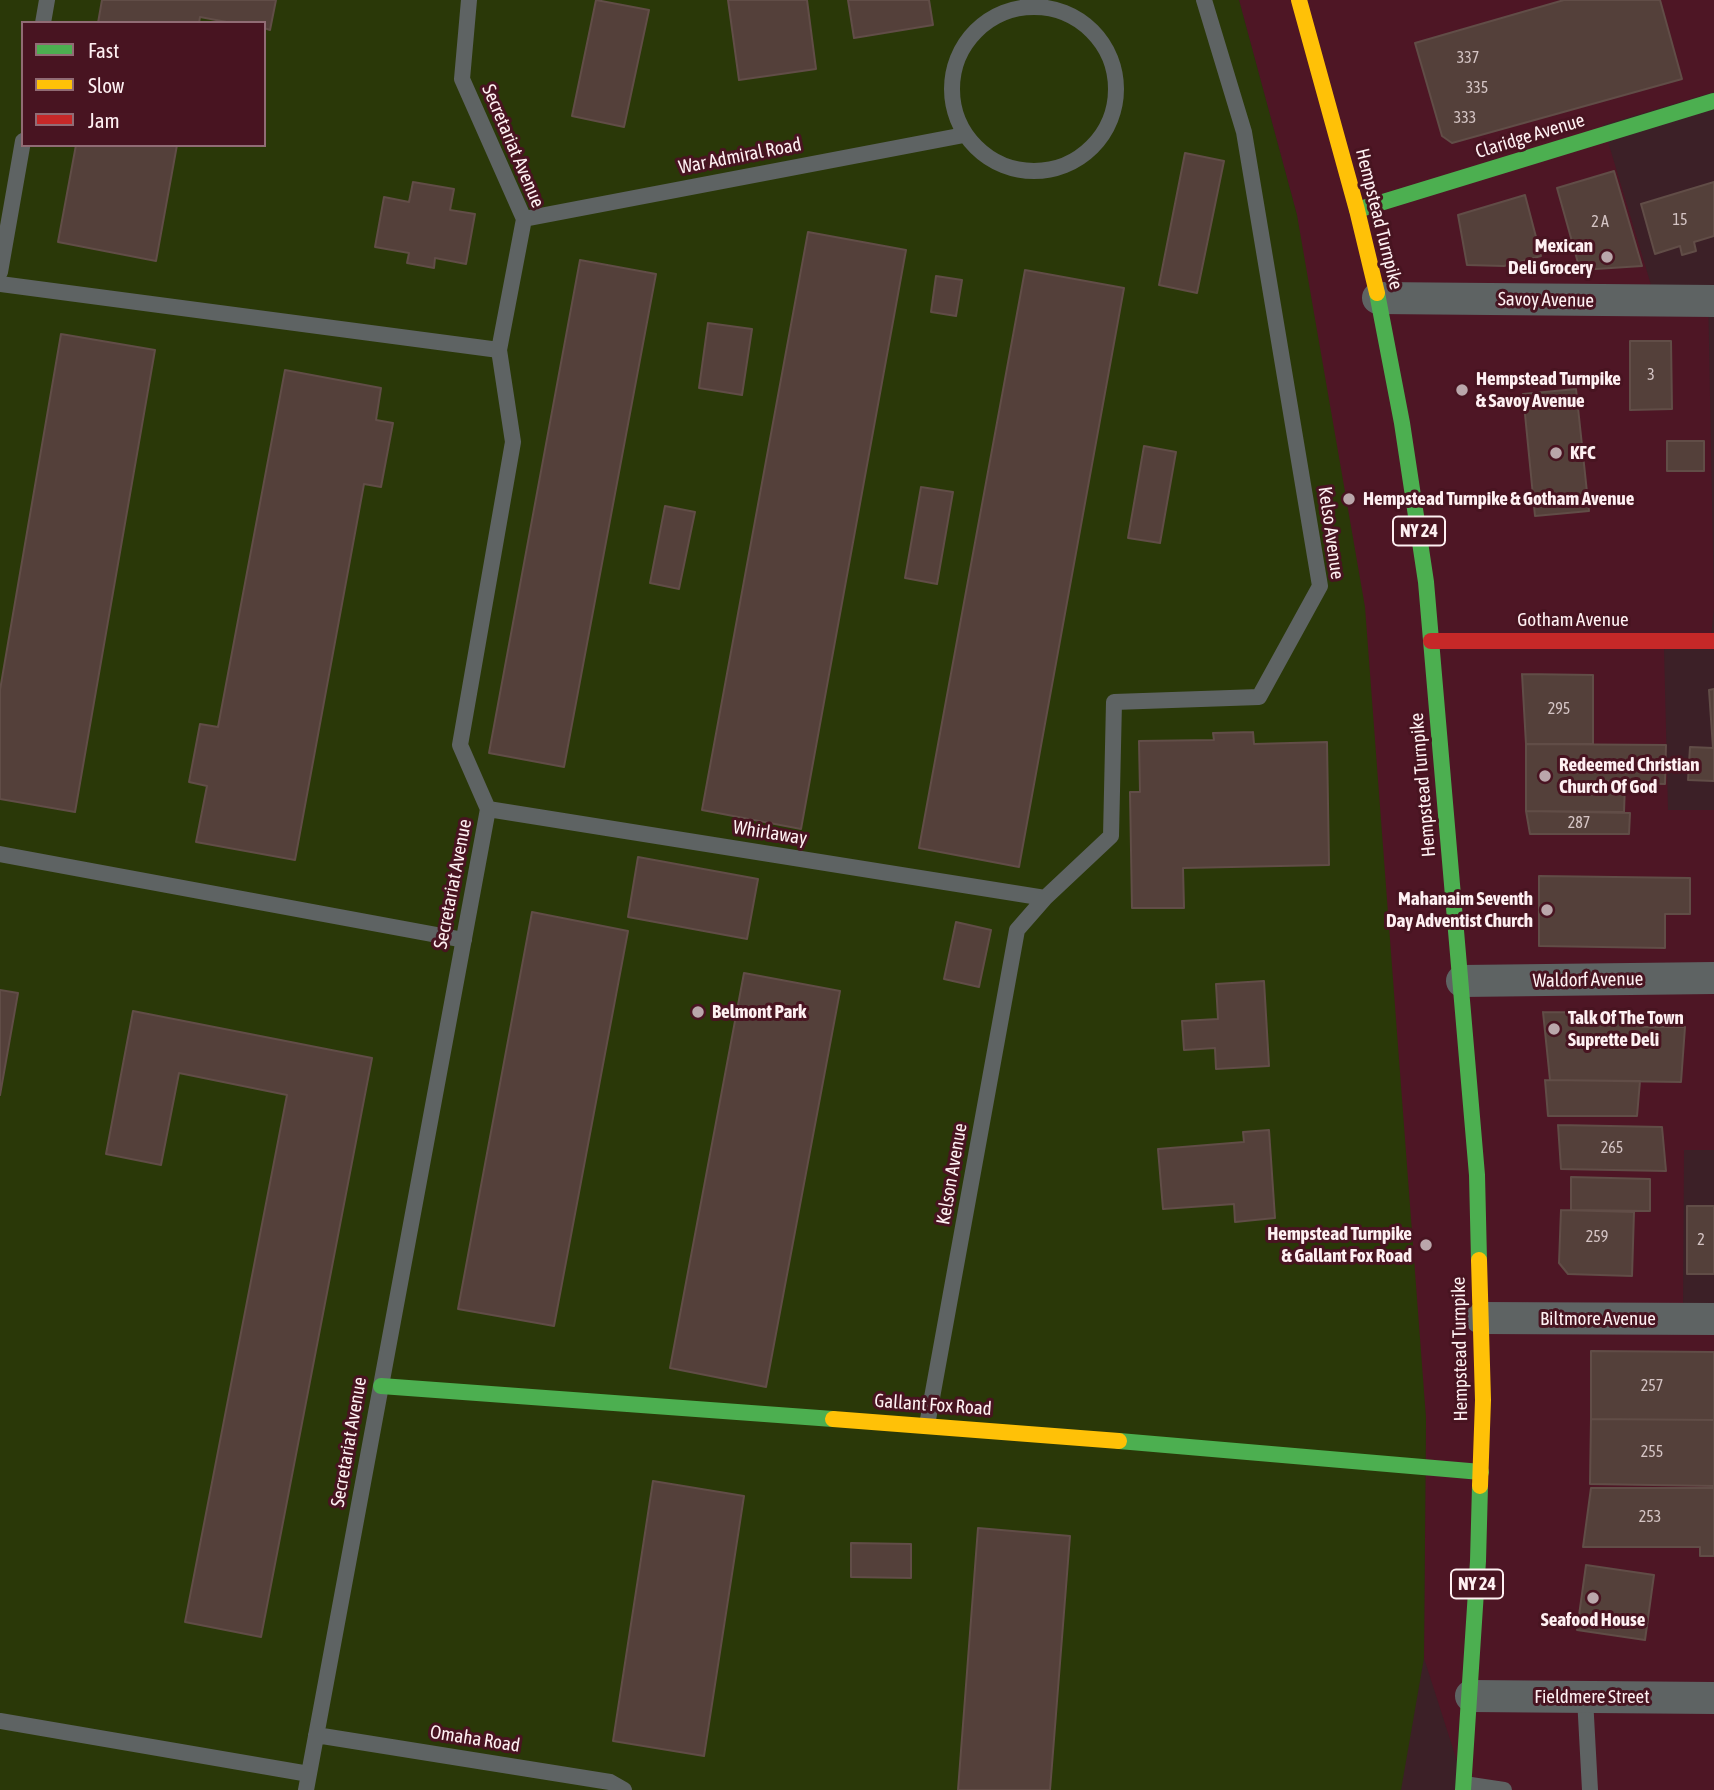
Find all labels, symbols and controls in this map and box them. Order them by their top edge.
legend [21,21,266,147]
text: Fast [88,38,119,62]
house number: 337 [1457,48,1479,68]
text: Slow [88,73,124,97]
house number: 335 [1466,78,1488,98]
street label: Secretariat Avenue [477,81,549,211]
text: Jam [88,108,120,132]
house number: 333 [1454,108,1476,128]
street label: Claridge Avenue [1473,109,1587,163]
street label: War Admiral Road [677,133,803,179]
street label: Hempstead Turnpike [1350,146,1408,292]
house number: 15 [1672,210,1688,230]
house number: 2 A [1591,212,1609,232]
place label: Mexican Deli Grocery [1508,235,1593,279]
marker: Mexican Deli Grocery [1599,249,1615,265]
street label: Savoy Avenue [1498,288,1594,312]
house number: 3 [1647,365,1655,385]
place label: Hempstead Turnpike & Savoy Avenue [1476,368,1621,412]
marker: Hempstead Turnpike & Savoy Avenue [1454,382,1470,398]
place label: KFC [1570,442,1596,464]
marker: KFC [1548,445,1564,461]
street label: Kelso Avenue [1313,485,1349,581]
place label: Hempstead Turnpike & Gotham Avenue [1363,488,1634,510]
marker: Hempstead Turnpike & Gotham Avenue [1341,491,1357,507]
road number: NY 24 [1393,516,1445,546]
street label: Gotham Avenue [1517,609,1629,631]
house number: 295 [1548,699,1570,719]
street label: Hempstead Turnpike [1405,712,1441,858]
place label: Redeemed Christian Church Of God [1559,754,1699,798]
marker: Redeemed Christian Church Of God [1537,768,1553,784]
house number: 287 [1568,813,1590,833]
street label: Whirlaway [731,816,809,850]
street label: Secretariat Avenue [429,817,477,951]
place label: Mahanaim Seventh Day Adventist Church [1386,888,1533,932]
marker: Mahanaim Seventh Day Adventist Church [1539,902,1555,918]
street label: Waldorf Avenue [1532,968,1644,992]
place label: Belmont Park [712,1001,806,1023]
marker: Belmont Park [690,1004,706,1020]
place label: Talk Of The Town Suprette Deli [1568,1007,1684,1051]
marker: Talk Of The Town Suprette Deli [1546,1021,1562,1037]
street label: Kelson Avenue [932,1121,972,1227]
house number: 265 [1601,1138,1623,1158]
place label: Hempstead Turnpike & Gallant Fox Road [1267,1223,1412,1267]
house number: 259 [1586,1227,1608,1247]
house number: 2 [1697,1230,1705,1250]
marker: Hempstead Turnpike & Gallant Fox Road [1418,1237,1434,1253]
street label: Hempstead Turnpike [1447,1276,1473,1422]
street label: Biltmore Avenue [1540,1308,1656,1330]
street label: Secretariat Avenue [326,1375,372,1509]
house number: 257 [1641,1376,1663,1396]
street label: Gallant Fox Road [874,1390,992,1420]
house number: 255 [1641,1442,1663,1462]
house number: 253 [1639,1507,1661,1527]
road number: NY 24 [1451,1569,1503,1598]
marker: Seafood House [1585,1590,1601,1606]
place label: Seafood House [1541,1609,1645,1631]
street label: Fieldmere Street [1534,1686,1650,1708]
street label: Omaha Road [429,1721,521,1757]

